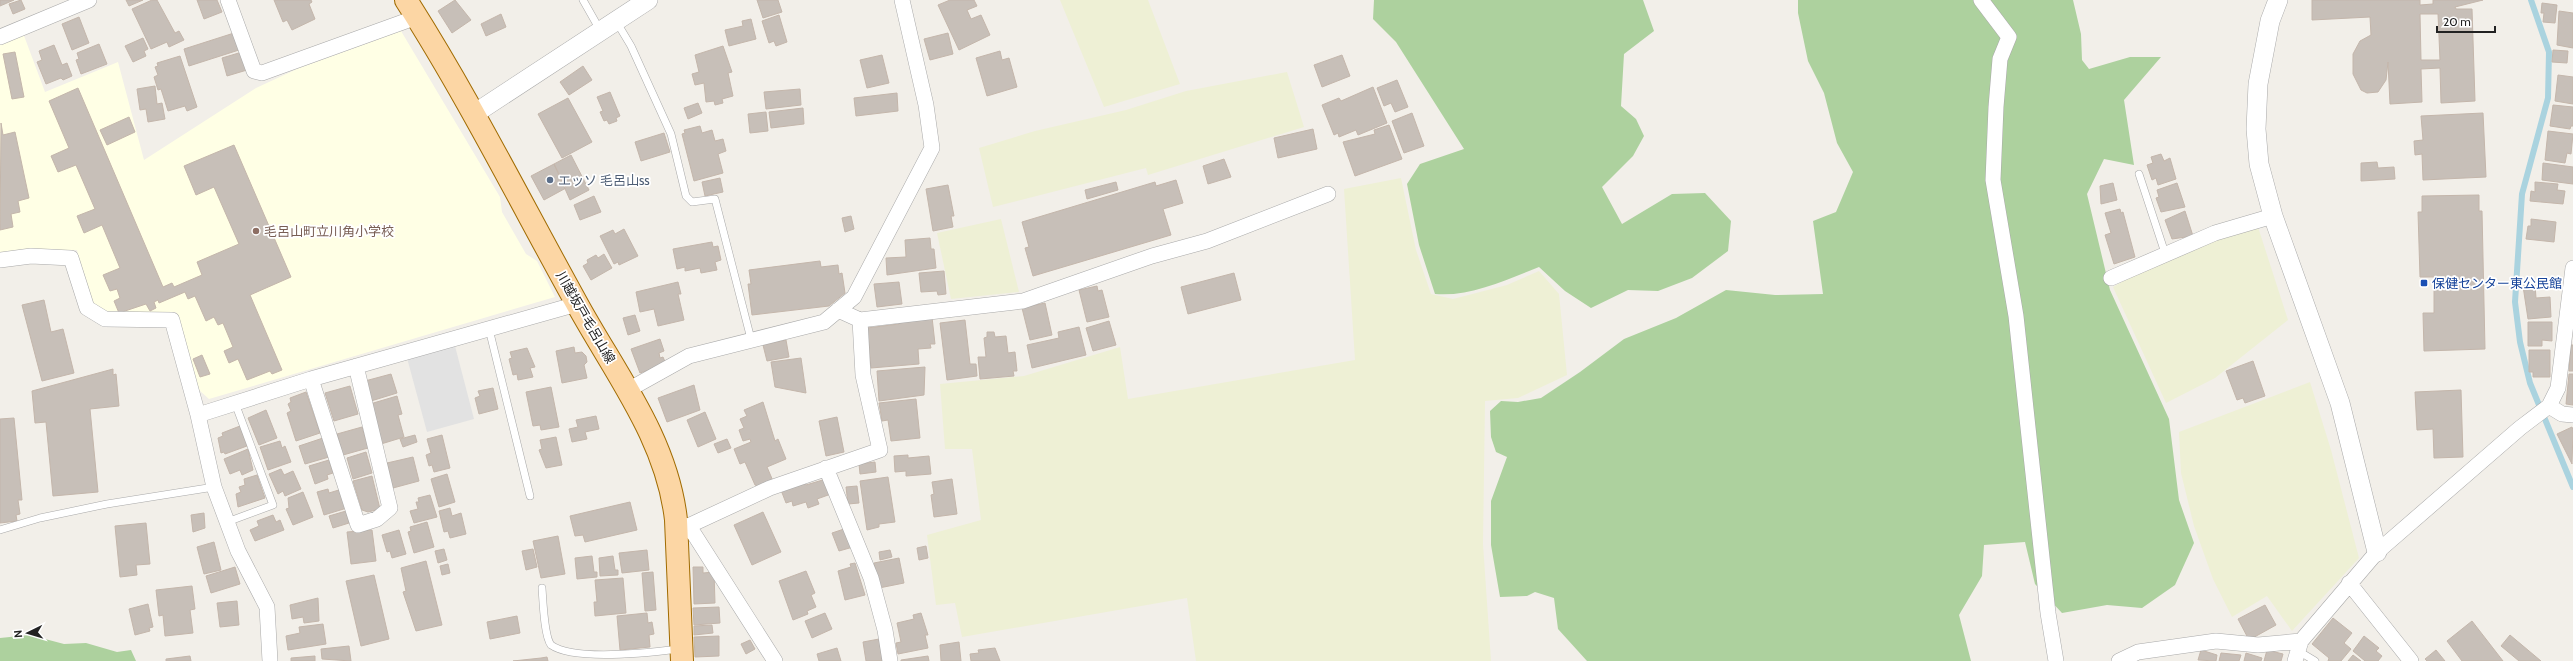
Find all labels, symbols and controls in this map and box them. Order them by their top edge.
scale bar [2437,8,2495,34]
text: 20 m [2443,14,2471,29]
place label: エッソ 毛呂山ss [558,172,650,188]
marker: エッソ 毛呂山ss [545,175,555,185]
place label: 毛呂山町立川角小学校 [264,223,394,239]
marker: 毛呂山町立川角小学校 [251,226,261,236]
street label: 川越坂戸毛呂山線 [553,268,619,366]
place label: 保健センター東公民館 [2432,275,2562,291]
marker: 保健センター東公民館 [2419,278,2429,288]
north arrow [8,613,48,653]
text: N [11,629,25,638]

